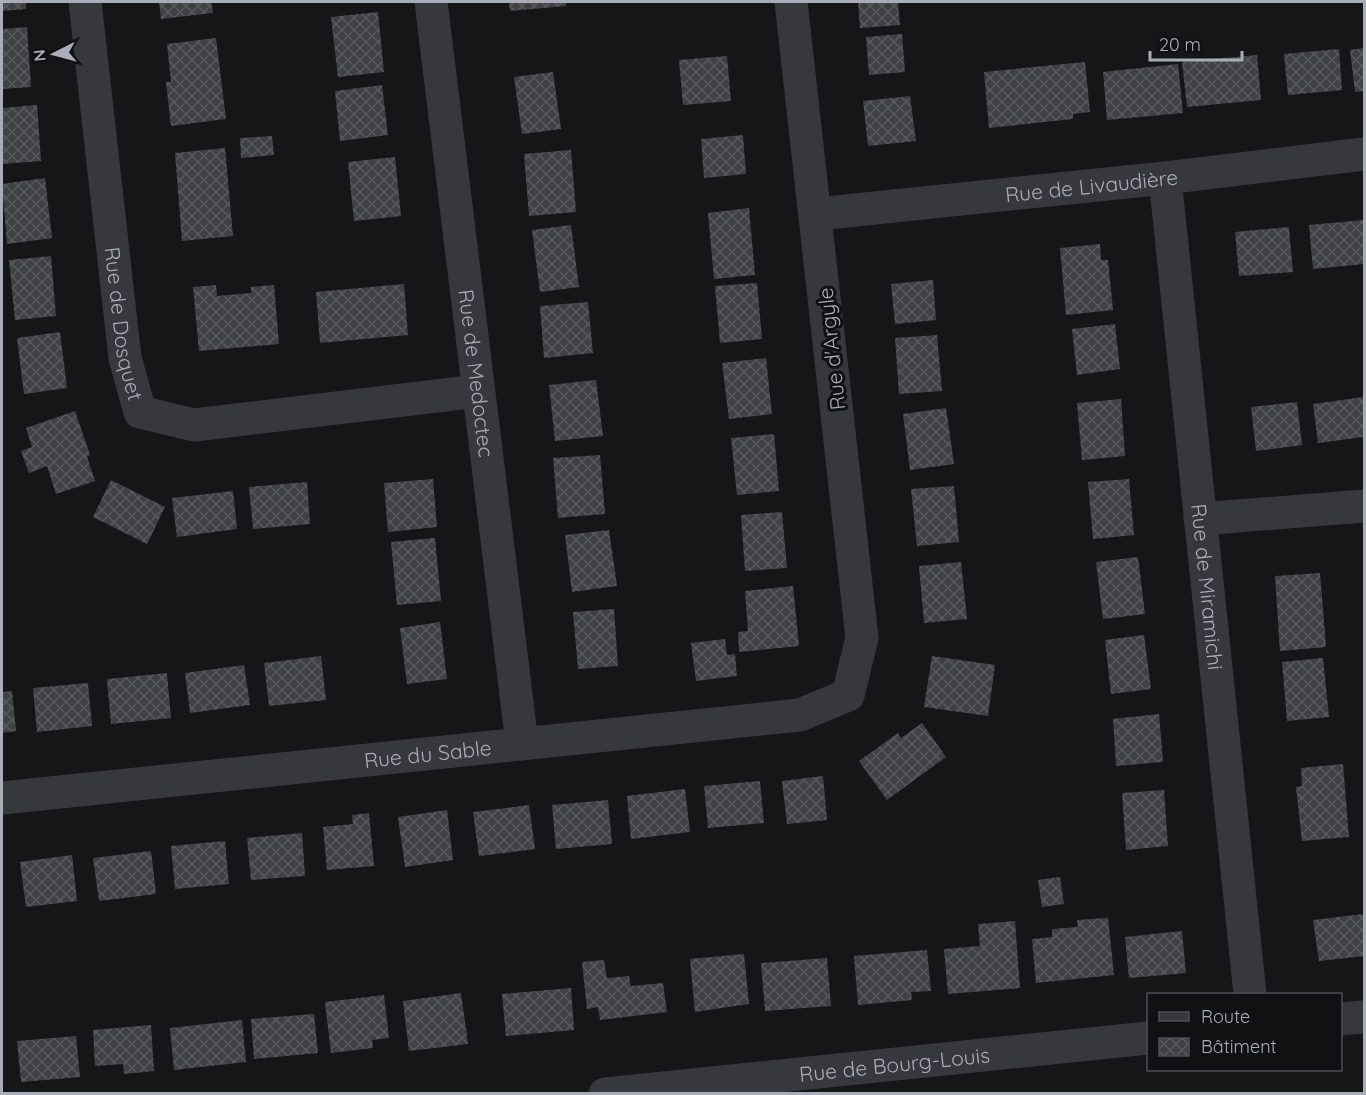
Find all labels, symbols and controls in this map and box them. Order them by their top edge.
north arrow [24,24,84,84]
scale bar [1150,24,1242,62]
text: 20 m [1159,33,1201,56]
text: N [29,49,50,62]
street label: Rue de Livaudière [1004,164,1179,207]
street label: Rue de Dosquet [100,245,149,403]
street label: Rue d'Argyle [812,286,850,412]
street label: Rue de Medoctec [453,288,500,459]
street label: Rue de Miramichi [1186,502,1229,671]
street label: Rue du Sable [363,734,493,773]
legend [1147,993,1342,1071]
text: Route [1201,1005,1250,1028]
text: Bâtiment [1201,1035,1277,1058]
street label: Rue de Bourg-Louis [798,1041,991,1087]

